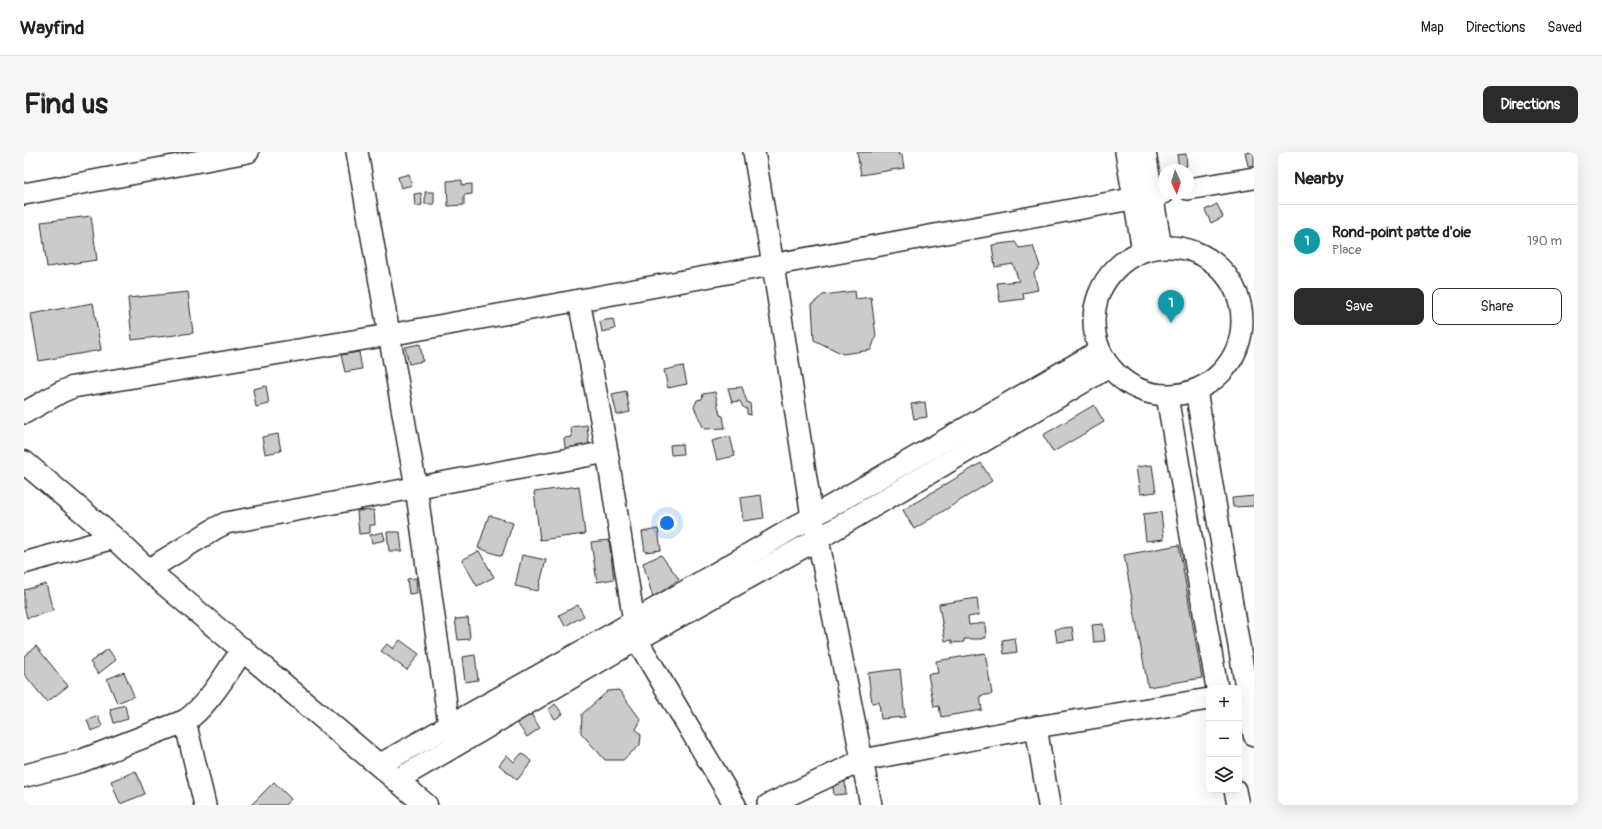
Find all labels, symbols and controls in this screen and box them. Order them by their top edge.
text: Wayfind [20,16,84,40]
text: Map [1421,19,1444,36]
text: Directions [1466,19,1525,36]
text: Saved [1547,19,1582,36]
button: Directions [1483,86,1578,123]
text: Find us [24,87,108,122]
north arrow [1158,164,1194,200]
text: Nearby [1294,168,1343,189]
text: Rond-point patte d'oie [1332,223,1471,242]
text: 1 [1304,233,1310,249]
text: 190 m [1527,233,1562,249]
text: Place [1332,242,1361,258]
button: Save [1294,288,1424,325]
button: Share [1432,288,1562,325]
pin: 1 [1158,290,1184,323]
your location [657,513,677,533]
map controls [1206,685,1242,793]
button: + [1206,685,1242,721]
button: − [1206,721,1242,757]
button: layers [1206,757,1242,793]

